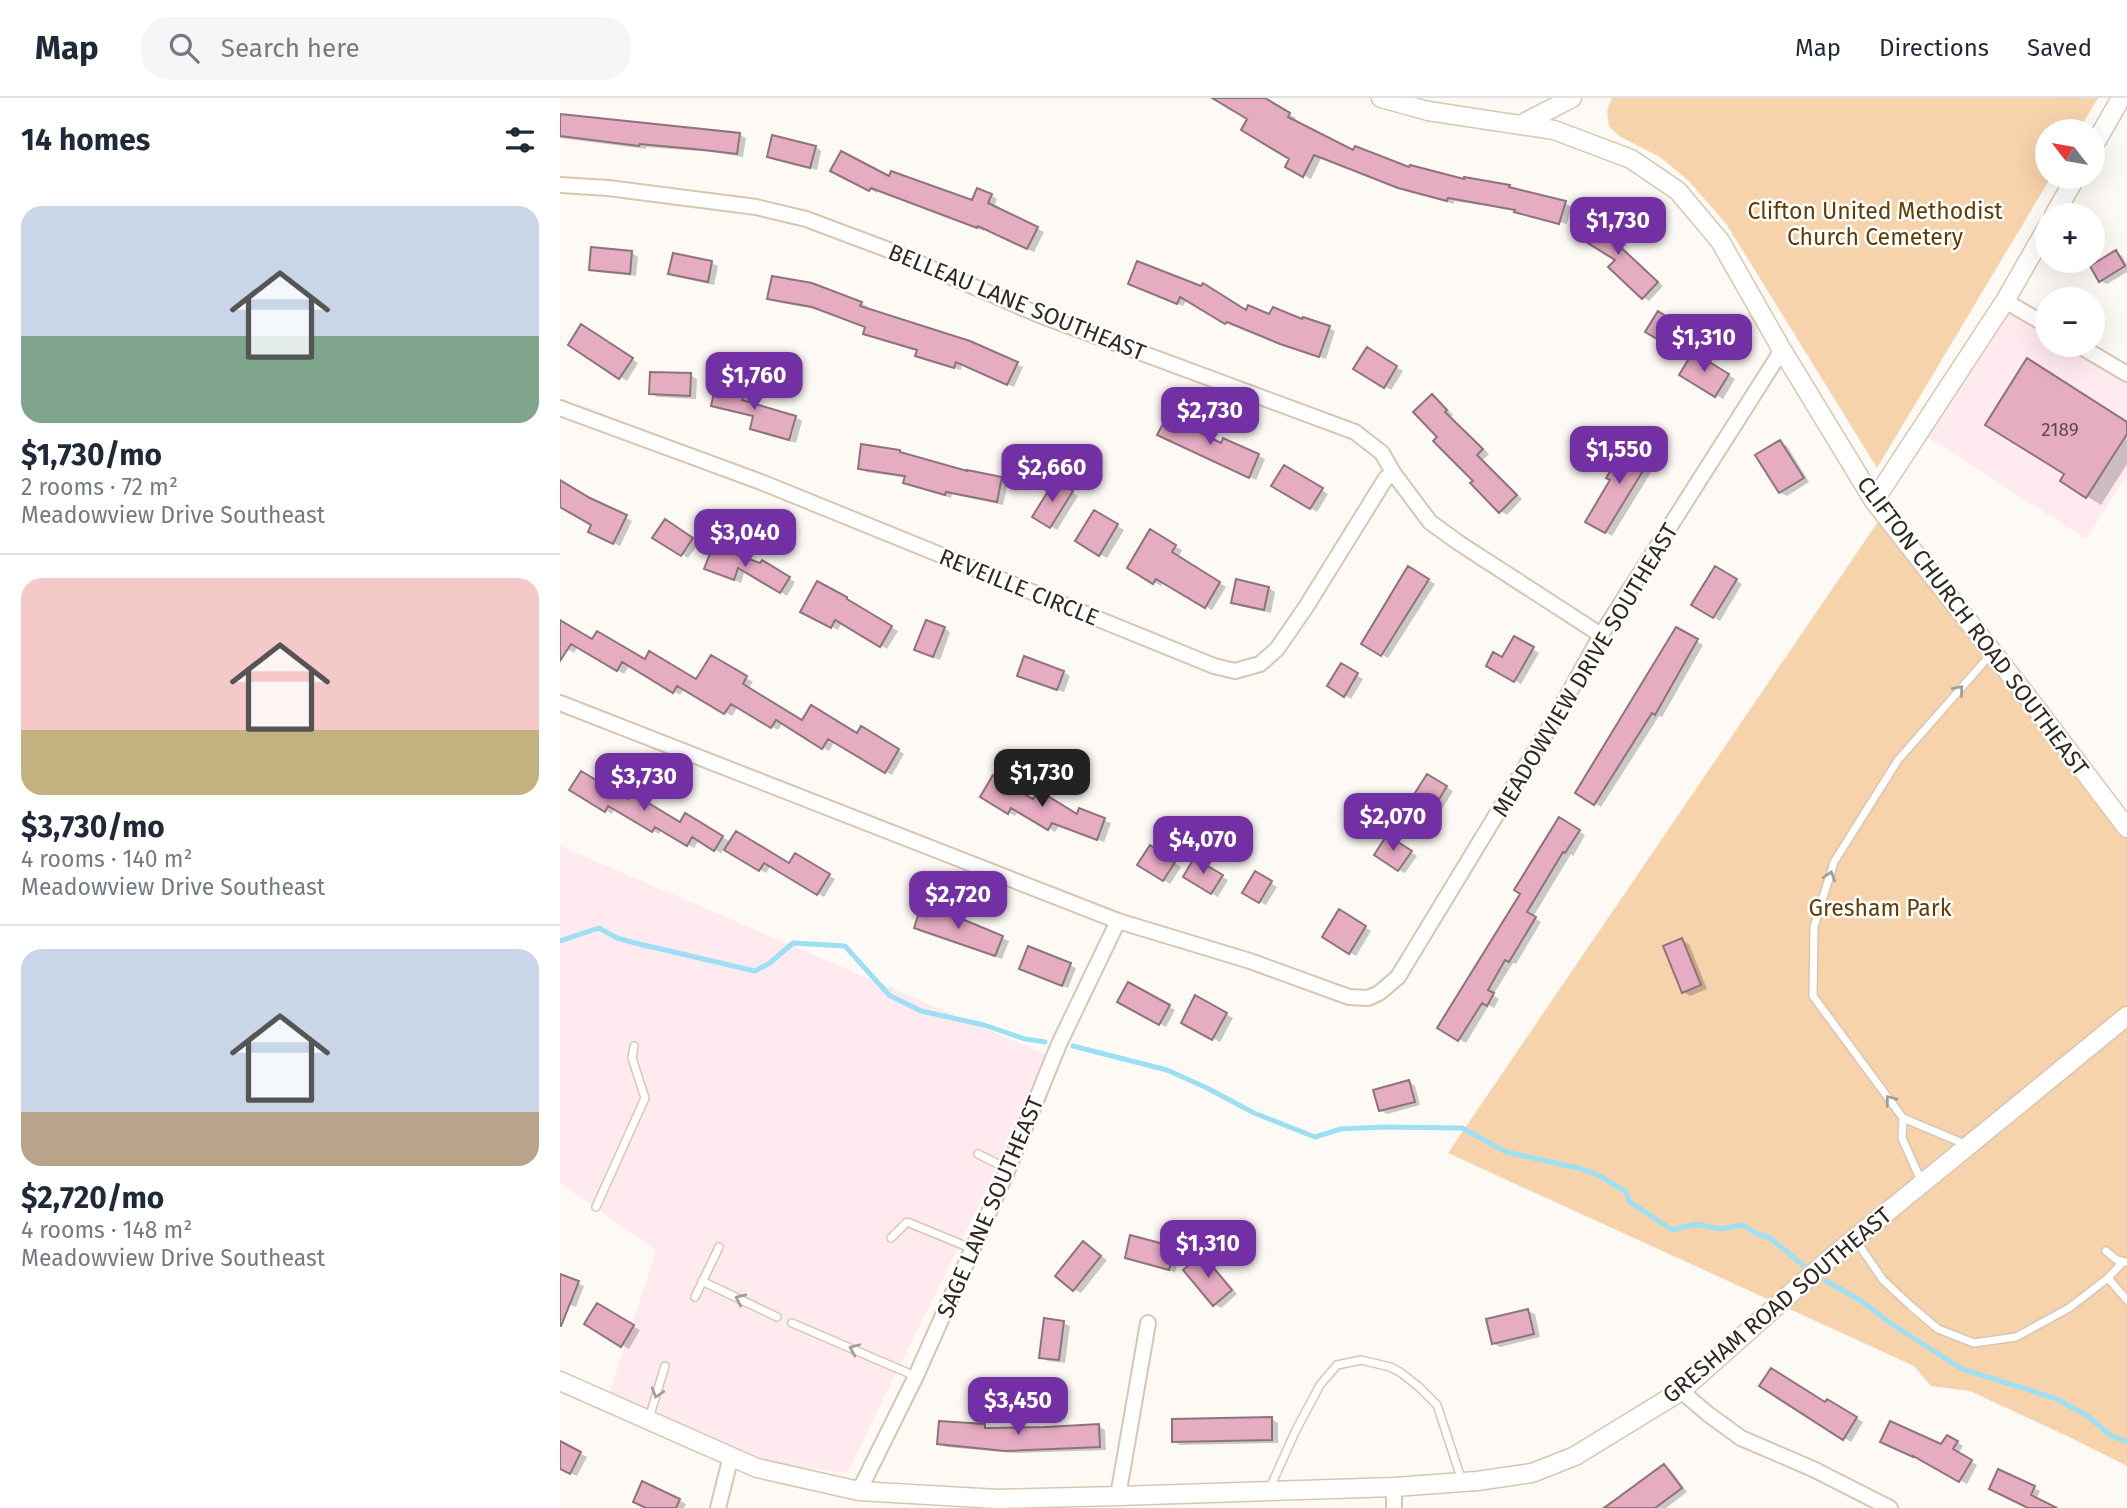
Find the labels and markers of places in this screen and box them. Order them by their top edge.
pin: $1,730 [1561,198,1675,257]
pin: $1,310 [1647,314,1761,374]
pin: $1,760 [697,352,811,412]
pin: $2,730 [1153,388,1267,447]
pin: $1,550 [1562,426,1676,486]
pin: $2,660 [995,444,1109,504]
pin: $3,040 [688,510,802,569]
pin: $1,730 [985,750,1099,809]
pin: $3,730 [587,754,701,813]
pin: $2,070 [1336,794,1450,853]
pin: $4,070 [1146,816,1260,876]
pin: $2,720 [901,872,1015,931]
pin: $1,310 [1151,1220,1265,1280]
pin: $3,450 [961,1378,1075,1437]

